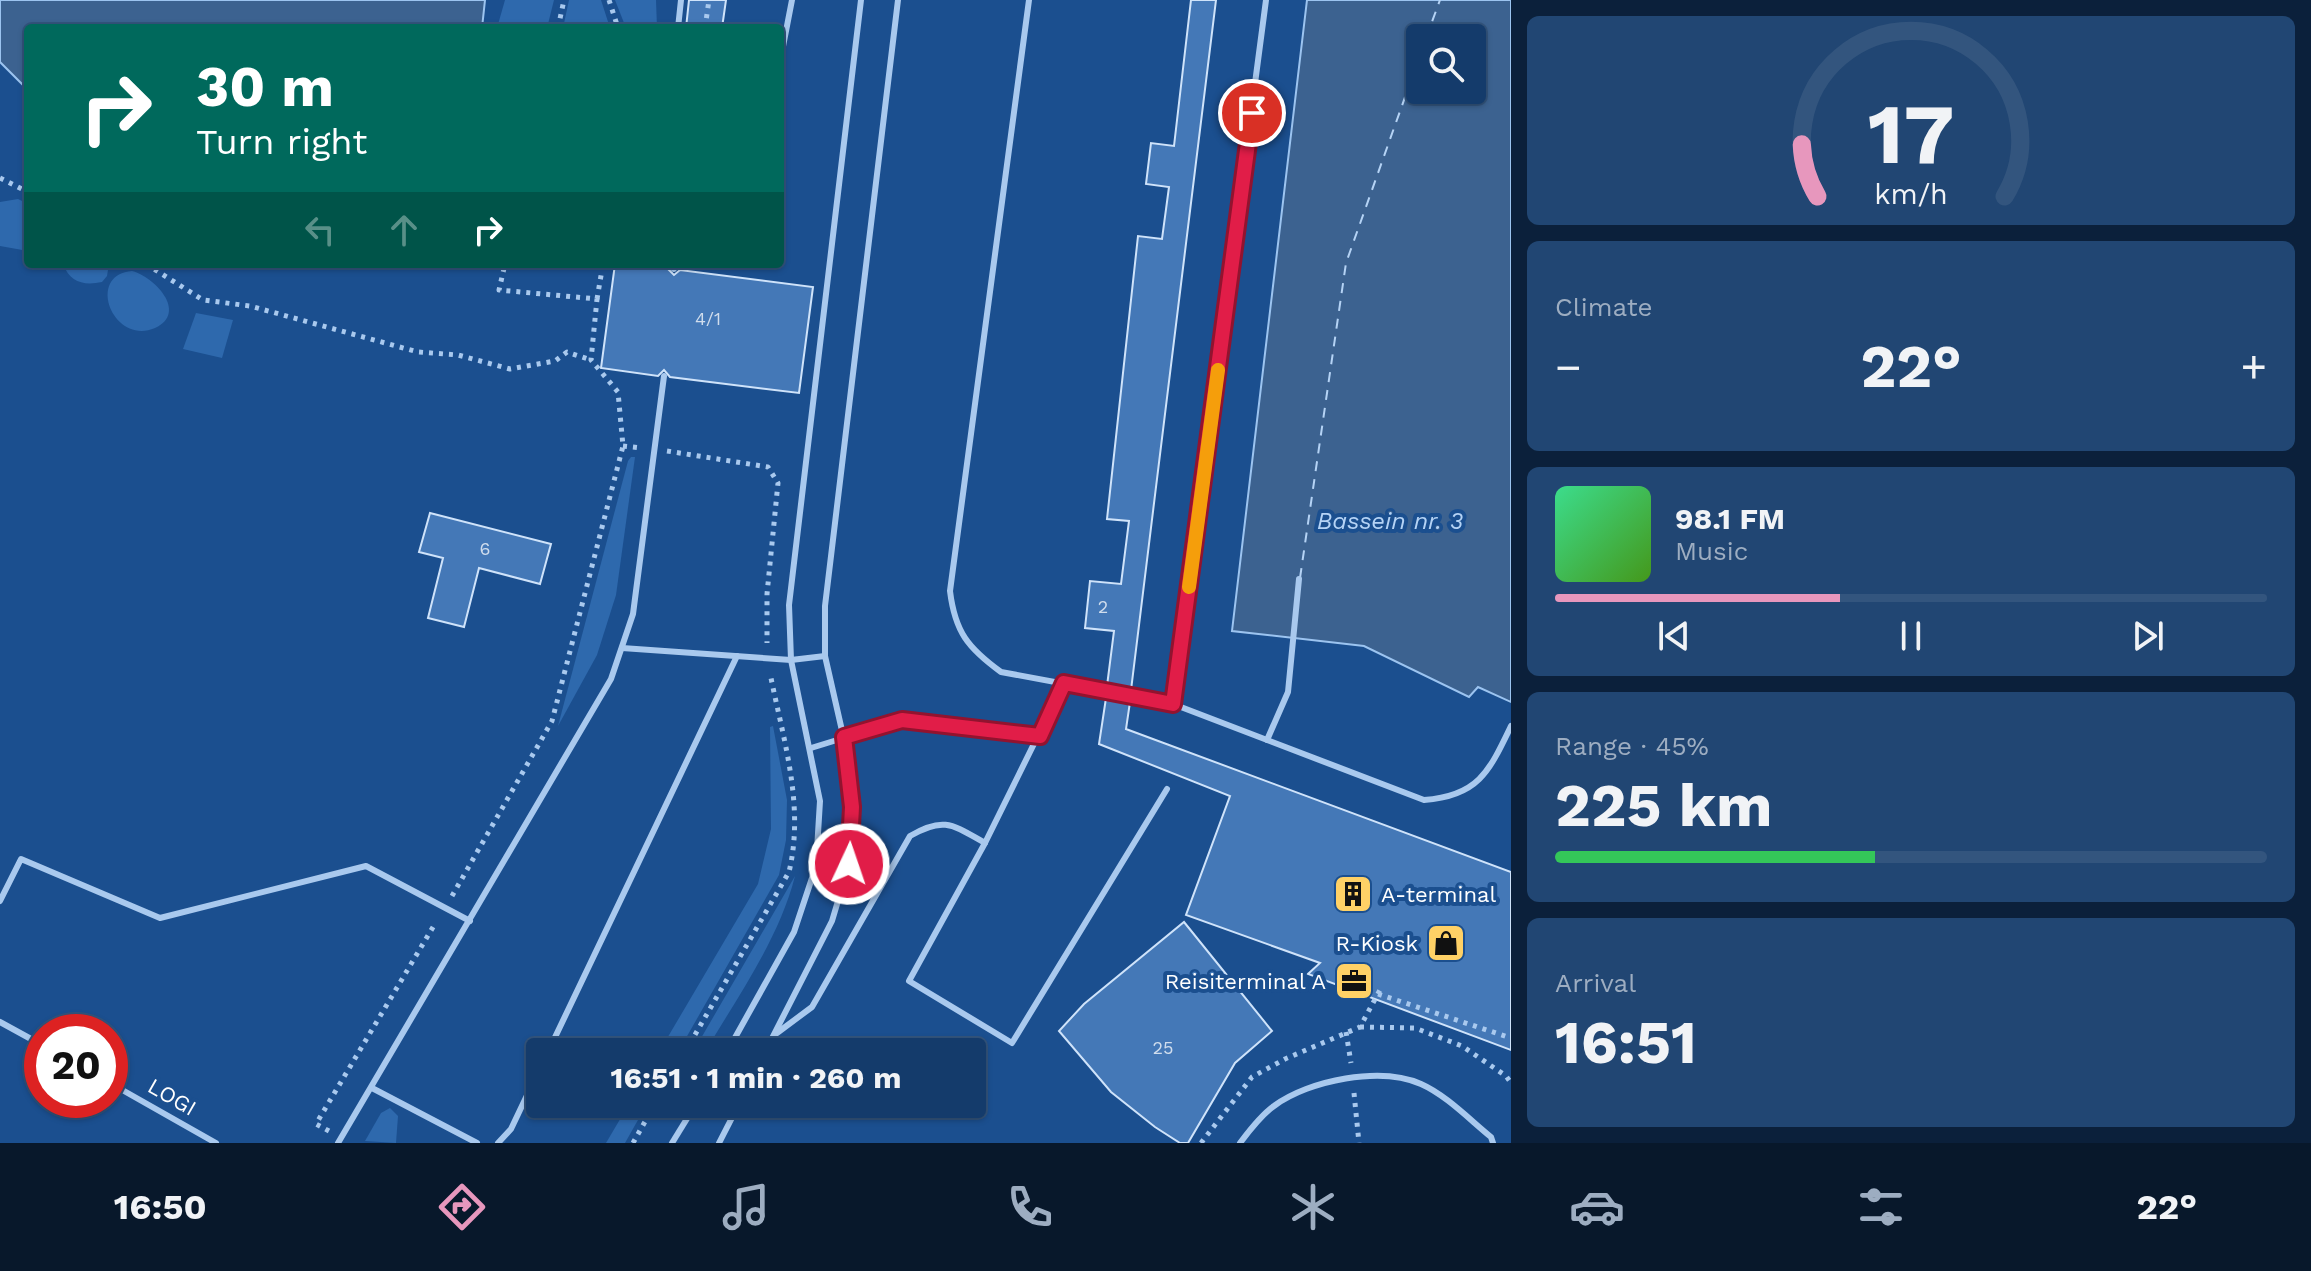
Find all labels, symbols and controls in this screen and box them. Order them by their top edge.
map controls [1406,24,1486,104]
button: search [1406,24,1486,104]
text: 30 m [196,54,334,120]
icon: right [64,56,168,160]
pin [1218,79,1286,147]
text: 17 [1868,85,1954,182]
icon: arrive [1230,91,1274,135]
text: Turn right [196,121,367,163]
text: km/h [1874,177,1948,211]
icon: left [298,208,342,252]
icon: ahead [382,208,426,252]
icon: right [466,208,510,252]
text: Climate [1555,292,1653,322]
house number: 4/1 [695,308,721,329]
text: 22° [1860,331,1962,402]
text: − [1555,341,1582,393]
text: + [2240,341,2267,393]
text: 98.1 FM [1675,501,1785,536]
water label: Bassein nr. 3 [1317,507,1463,535]
text: Music [1675,536,1748,566]
house number: 6 [480,538,490,559]
house number: 2 [1098,596,1108,617]
icon: previous [1652,614,1696,658]
icon: pause [1889,614,1933,658]
icon: next [2126,614,2170,658]
text: Range · 45% [1555,731,1709,761]
text: 225 km [1555,770,1772,841]
position arrow [807,822,891,906]
building icon: A-terminal [1332,873,1374,915]
place label: A-terminal [1381,882,1496,907]
shop icon: R-Kiosk [1425,922,1467,964]
place label: R-Kiosk [1335,931,1418,956]
office icon: Reisiterminal A [1333,960,1375,1002]
text: Arrival [1555,968,1636,998]
place label: Reisiterminal A [1165,969,1326,994]
text: 16:51 [1555,1007,1697,1078]
speed limit sign: 20 [24,1014,128,1118]
house number: 25 [1153,1037,1173,1058]
text: 16:51 · 1 min · 260 m [611,1060,901,1095]
street label: LOGI [143,1073,201,1121]
icon: directions [434,1179,490,1235]
icon: music [718,1179,774,1235]
icon: phone [1002,1179,1058,1235]
icon: climate [1285,1179,1341,1235]
icon: car [1569,1179,1625,1235]
icon: filters [1853,1179,1909,1235]
text: 16:50 [114,1186,207,1228]
text: 22° [2136,1186,2197,1228]

